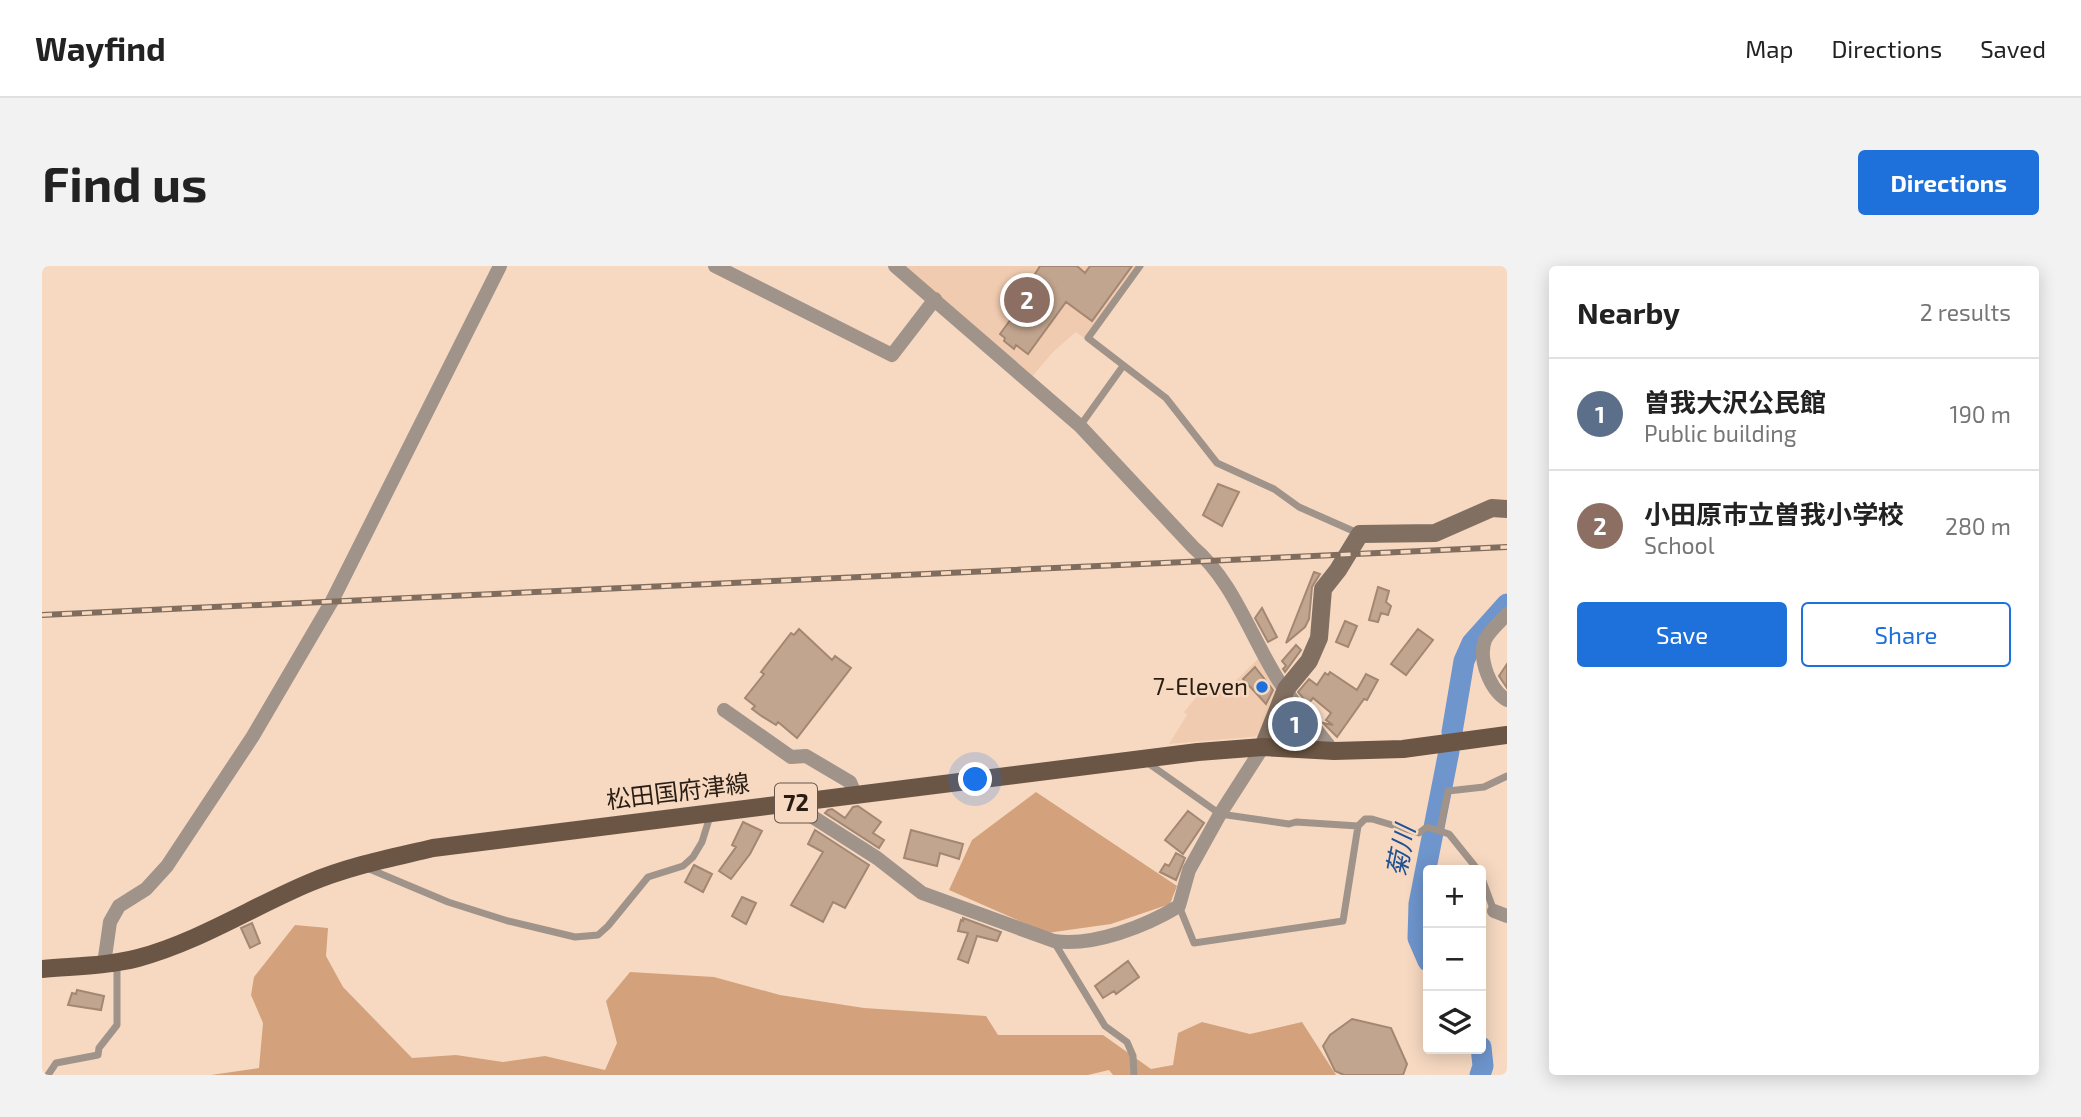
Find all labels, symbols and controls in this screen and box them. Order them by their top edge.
text: Wayfind [35,28,166,68]
text: Map [1745,34,1793,63]
text: Directions [1831,34,1942,63]
text: Saved [1980,34,2046,63]
button: Directions [1858,150,2039,215]
text: Find us [42,153,207,212]
pin: 2 [1004,274,1050,326]
text: Nearby [1577,294,1680,330]
text: 2 results [1920,298,2011,326]
text: 曽我大沢公民館 [1644,386,1826,417]
text: 1 [1595,400,1605,428]
text: 190 m [1950,400,2011,428]
text: Public building [1644,419,1797,447]
text: 小田原市立曽我小学校 [1644,498,1904,529]
text: 2 [1593,512,1607,540]
text: 280 m [1945,512,2011,540]
text: School [1644,531,1714,559]
button: Save [1577,602,1787,667]
button: Share [1801,602,2011,667]
place label: 7-Eleven [1153,671,1248,700]
marker: 7-Eleven [1254,679,1270,695]
pin: 1 [1272,698,1318,750]
your location [958,762,992,796]
street label: 松田国府津線 [605,767,751,814]
road number: 72 [775,783,817,822]
water label: 菊川 [1379,819,1420,879]
map controls [1423,865,1486,1054]
button: + [1423,865,1486,928]
button: − [1423,928,1486,991]
button: layers [1423,991,1486,1054]

